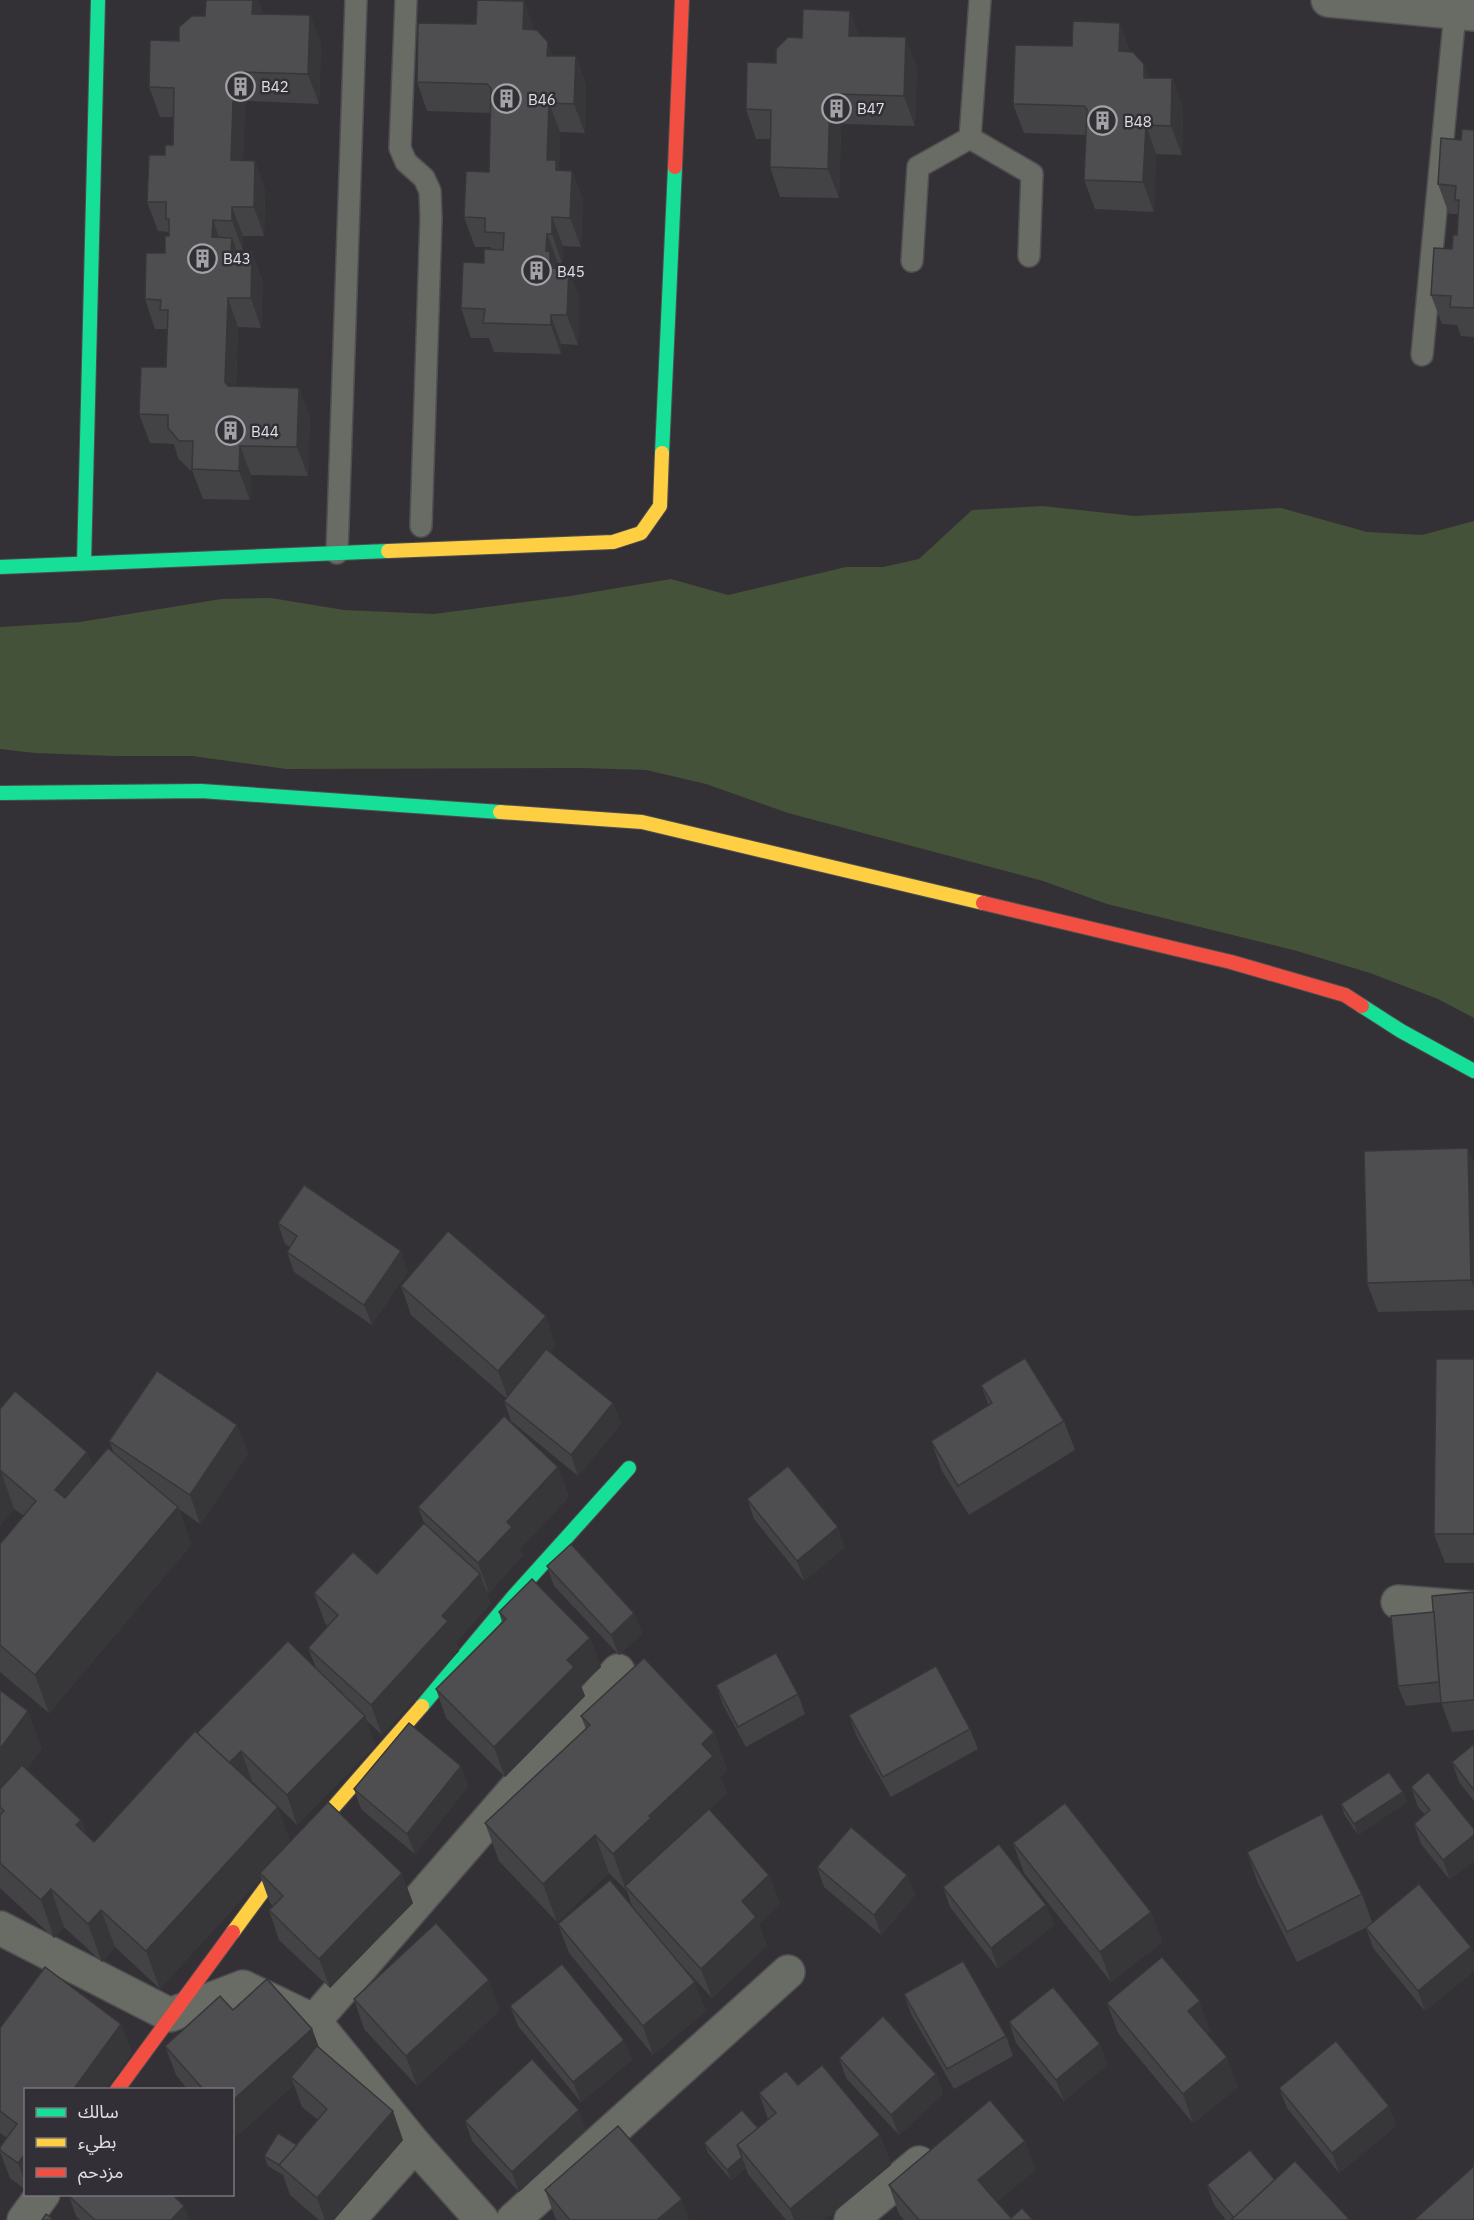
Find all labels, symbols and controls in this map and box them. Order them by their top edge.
building icon: B42 [224,70,256,102]
place label: B42 [261,77,289,96]
building icon: B46 [491,83,523,115]
place label: B46 [528,90,556,109]
building icon: B47 [820,92,852,124]
place label: B47 [857,99,885,118]
building icon: B48 [1087,105,1119,137]
place label: B48 [1124,112,1152,131]
building icon: B43 [186,242,218,274]
place label: B43 [223,249,251,268]
building icon: B45 [520,255,552,287]
place label: B45 [557,262,585,281]
building icon: B44 [214,415,246,447]
place label: B44 [251,422,279,441]
legend [24,2088,234,2196]
text: سالك [78,2100,119,2123]
text: بطيء [78,2130,116,2155]
text: مزدحم [78,2160,123,2185]

